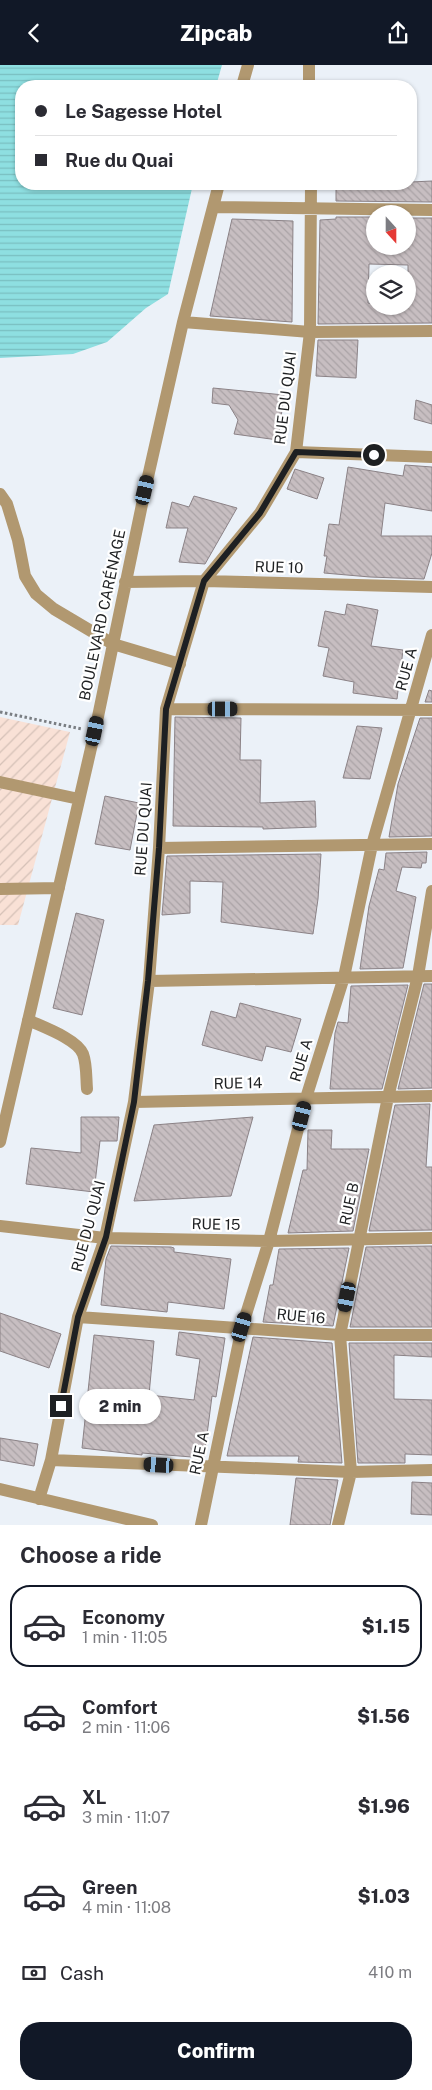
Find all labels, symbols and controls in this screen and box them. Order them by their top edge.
icon: back [20,19,48,47]
icon: share [384,19,412,47]
text: Zipcab [180,20,252,46]
text: Le Sagesse Hotel [65,100,222,122]
text: Rue du Quai [65,149,173,171]
north arrow [366,205,416,255]
map controls [366,205,416,315]
button: layers [366,265,416,315]
street label: RUE DU QUAI [271,350,299,446]
route start [363,444,385,466]
car [134,474,155,506]
street label: BOULEVARD CARÉNAGE [76,528,128,702]
street label: RUE 10 [254,558,304,576]
street label: RUE A [392,645,420,692]
car [208,702,238,717]
car [84,715,105,747]
street label: RUE DU QUAI [131,782,155,876]
street label: RUE A [286,1036,316,1084]
street label: RUE 14 [213,1074,263,1092]
car [291,1100,312,1132]
street label: RUE DU QUAI [68,1179,108,1273]
street label: RUE B [336,1181,362,1227]
street label: RUE 15 [191,1215,241,1233]
car [336,1281,357,1313]
street label: RUE 16 [276,1305,326,1327]
car [230,1310,253,1344]
callout: 2 min [78,1389,161,1423]
route end [50,1395,72,1417]
text: 2 min [99,1397,141,1416]
street label: RUE A [186,1429,212,1476]
car [143,1457,174,1473]
text: Choose a ride [20,1542,162,1568]
icon: car [22,1604,67,1649]
text: Economy [82,1606,165,1628]
text: $1.15 [362,1615,410,1637]
text: 1 min · 11:05 [82,1628,168,1647]
icon: car [22,1694,67,1739]
text: Comfort [82,1696,158,1718]
text: $1.56 [357,1705,410,1727]
text: 2 min · 11:06 [82,1718,170,1737]
icon: car [22,1784,67,1829]
text: XL [82,1786,107,1808]
text: $1.96 [357,1795,410,1817]
text: 3 min · 11:07 [82,1808,170,1827]
icon: car [22,1874,67,1919]
text: Green [82,1876,137,1898]
text: $1.03 [358,1885,410,1907]
text: 4 min · 11:08 [82,1898,171,1917]
icon: cash [20,1959,48,1987]
text: Cash [60,1962,104,1984]
text: 410 m [368,1963,412,1982]
button: Confirm [20,2022,412,2080]

